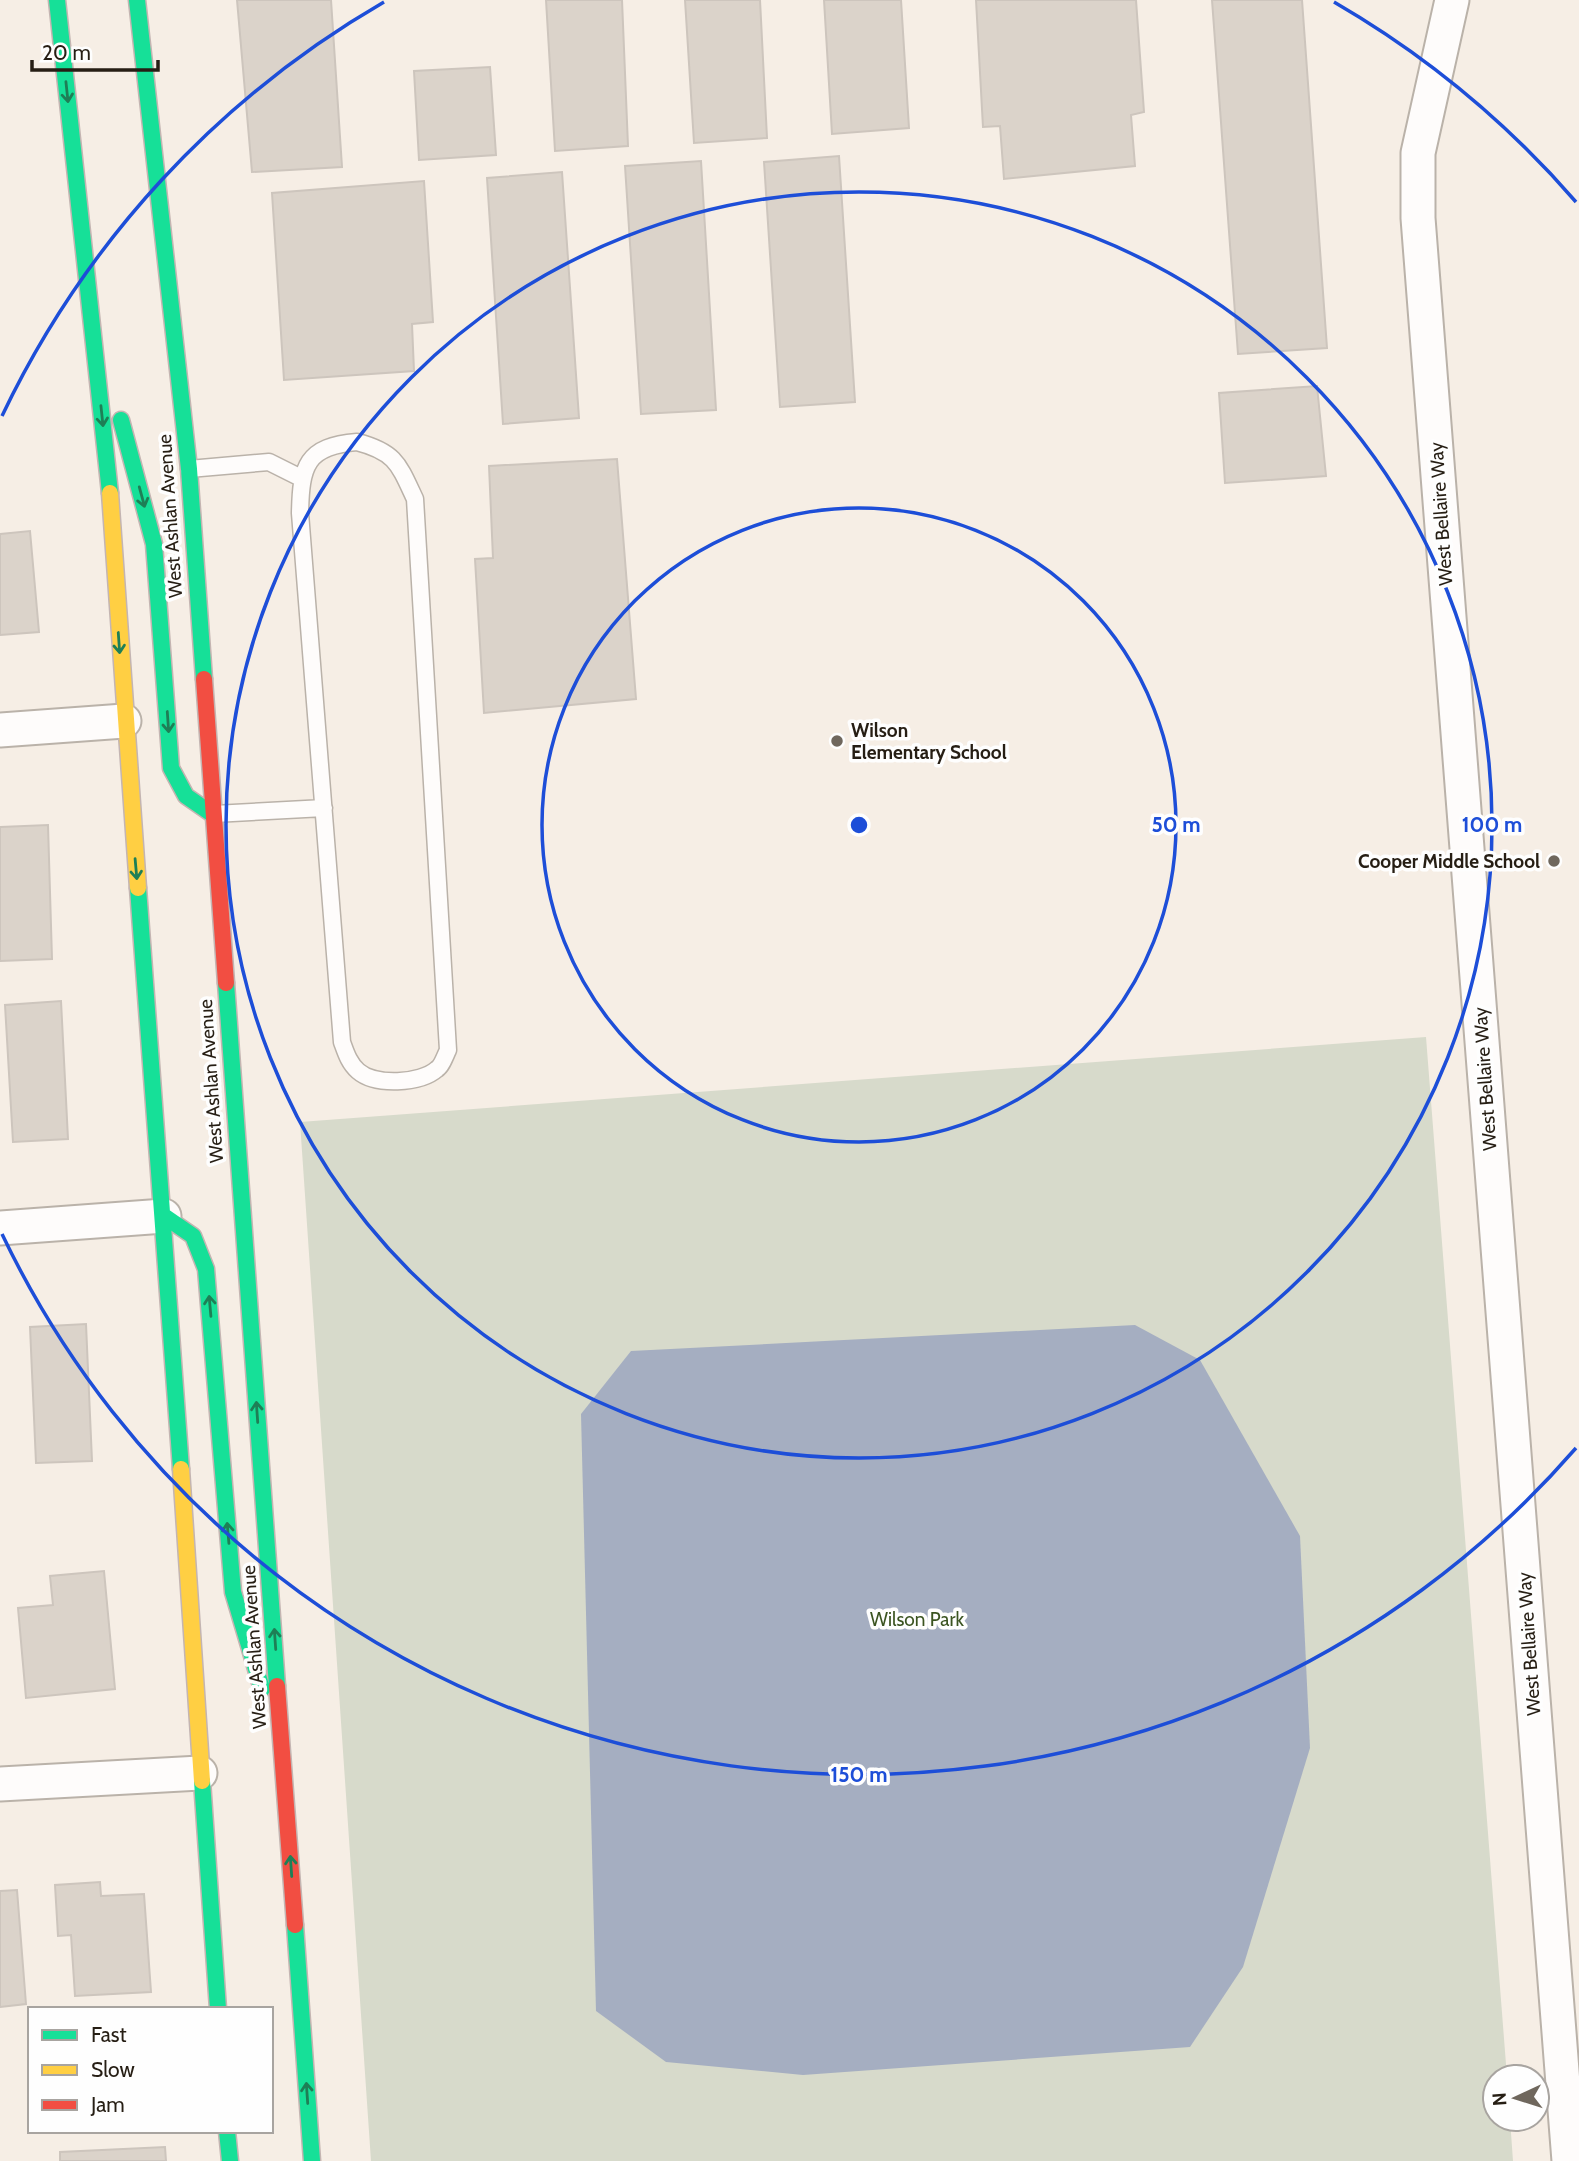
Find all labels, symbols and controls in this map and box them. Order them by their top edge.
scale bar [32,28,158,72]
text: 20 m [42,40,91,65]
one-way arrow [61,80,74,103]
one-way arrow [96,404,109,427]
street label: West Ashlan Avenue [153,433,187,599]
street label: West Bellaire Way [1424,441,1457,587]
one-way arrow [136,485,149,508]
one-way arrow [113,631,126,654]
one-way arrow [162,711,175,733]
place label: Wilson Elementary School [851,719,1007,764]
marker: Wilson Elementary School [829,733,845,749]
text: 50 m [1151,812,1201,837]
text: 100 m [1462,812,1522,837]
centre of rings [847,813,871,837]
place label: Cooper Middle School [1358,850,1540,873]
marker: Cooper Middle School [1546,853,1562,869]
one-way arrow [130,858,143,880]
street label: West Ashlan Avenue [194,998,228,1164]
street label: West Bellaire Way [1468,1006,1501,1152]
one-way arrow [203,1296,216,1318]
one-way arrow [250,1401,263,1424]
one-way arrow [221,1522,234,1545]
street label: West Ashlan Avenue [237,1564,271,1730]
street label: West Bellaire Way [1512,1571,1545,1717]
park label: Wilson Park [870,1608,964,1631]
one-way arrow [268,1628,281,1651]
text: 150 m [831,1762,887,1787]
one-way arrow [284,1855,297,1878]
legend [28,2007,273,2133]
text: Fast [91,2022,127,2047]
text: Slow [91,2057,135,2082]
north arrow [1481,2063,1551,2133]
one-way arrow [301,2082,314,2105]
text: Jam [90,2092,125,2117]
text: N [1488,2092,1511,2107]

